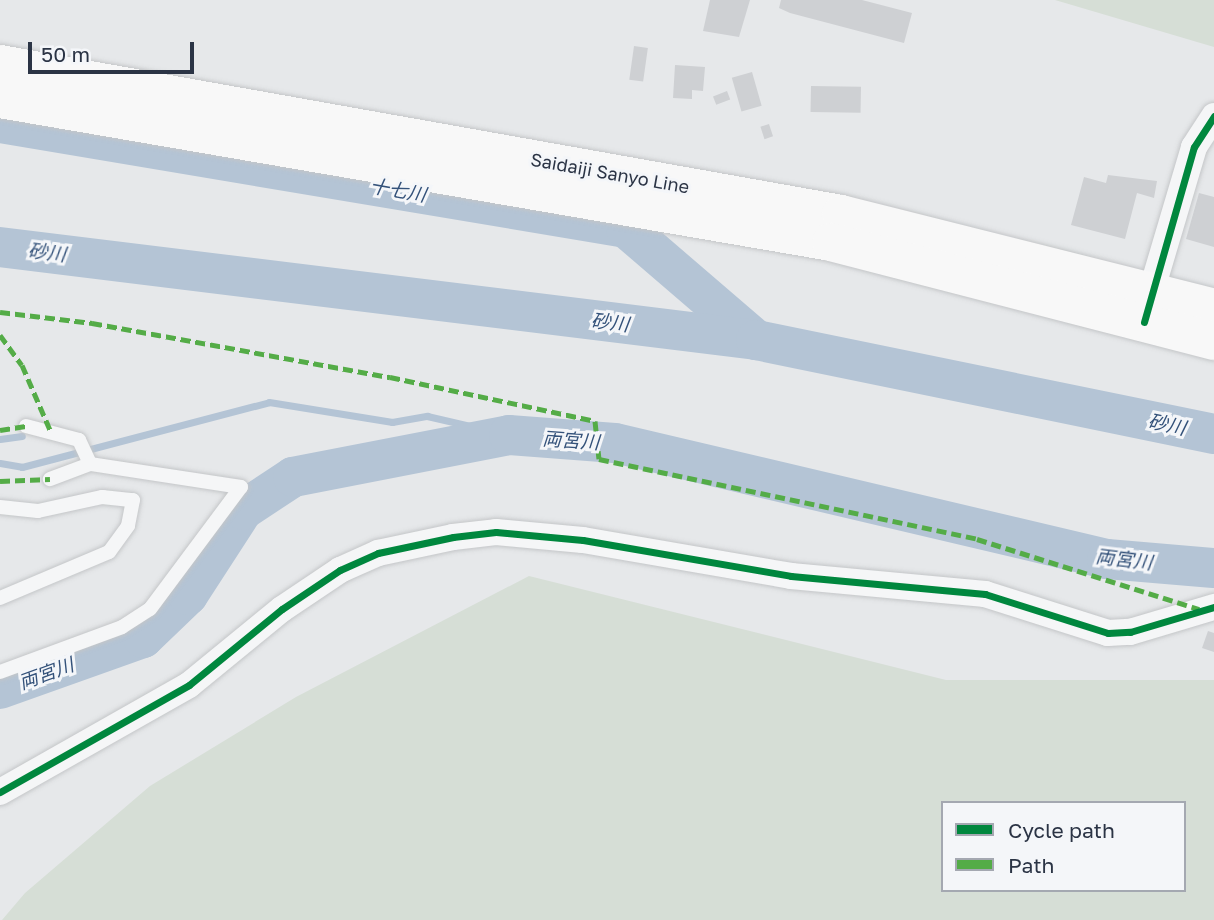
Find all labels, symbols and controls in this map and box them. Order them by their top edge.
scale bar [32,28,198,72]
text: 50 m [41,41,90,67]
street label: Saidaiji Sanyo Line [529,148,691,198]
water label: 十七川 [368,174,428,206]
water label: 砂川 [27,238,67,266]
water label: 砂川 [590,308,630,336]
water label: 砂川 [1146,409,1188,439]
water label: 両宮川 [542,427,600,453]
water label: 両宮川 [1094,544,1154,574]
water label: 両宮川 [15,653,77,693]
legend [941,801,1186,892]
text: Cycle path [1008,817,1115,843]
text: Path [1008,852,1055,878]

